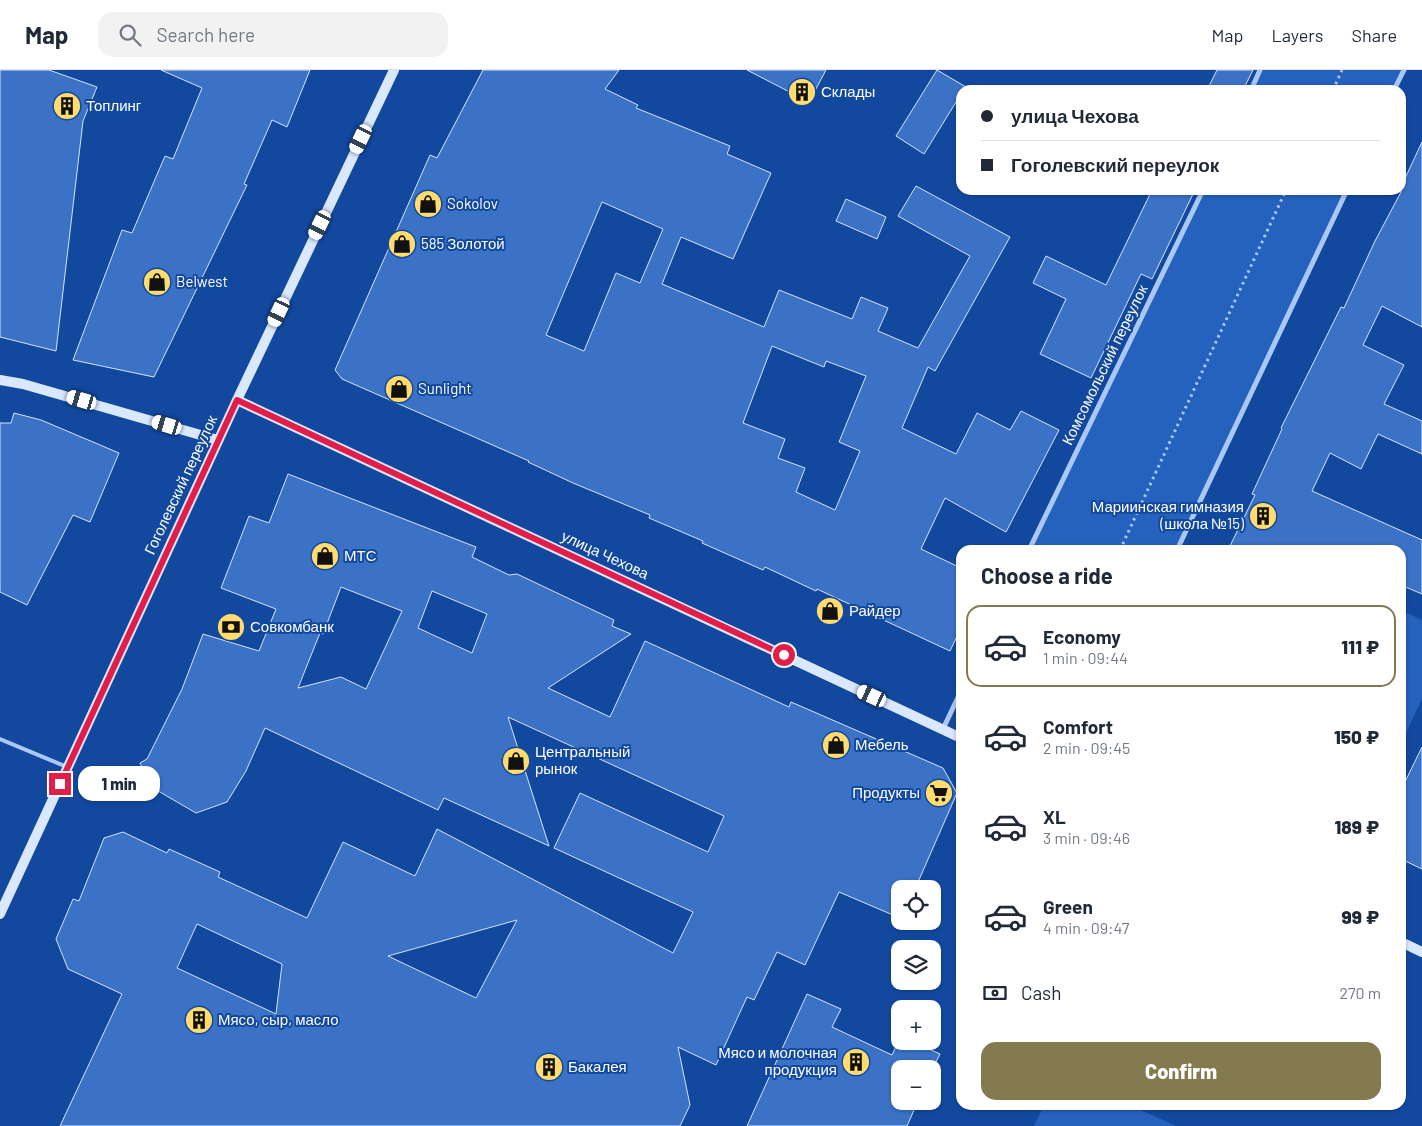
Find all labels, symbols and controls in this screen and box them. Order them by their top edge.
search box [98,12,448,57]
text: Map [25,20,68,49]
icon: search [116,21,144,49]
text: Search here [156,23,255,46]
text: Map [1211,24,1243,46]
text: Layers [1271,24,1324,46]
text: Share [1352,24,1397,46]
building icon: Склады [787,77,817,107]
place label: Склады [821,82,875,100]
building icon: Топлинг [52,91,82,121]
place label: Топлинг [86,96,142,114]
text: улица Чехова [1011,104,1139,127]
car [347,122,374,156]
text: Гоголевский переулок [1011,153,1219,176]
shop icon: Sokolov [413,189,443,219]
place label: Sokolov [447,194,498,212]
car [306,208,333,242]
shop icon: 585 Золотой [387,229,417,259]
place label: 585 Золотой [421,234,505,252]
shop icon: Belwest [142,267,172,297]
place label: Belwest [176,272,228,290]
street label: Комсомольский переулок [1057,281,1151,448]
car [265,295,292,329]
shop icon: Sunlight [384,374,414,404]
place label: Sunlight [418,379,472,397]
car [65,389,98,411]
street label: Гоголевский переулок [140,412,220,557]
car [150,413,183,437]
place label: Мариинская гимназия (школа №15) [1092,497,1244,532]
building icon: Мариинская гимназия (школа №15) [1248,501,1278,531]
street label: улица Чехова [559,526,652,582]
shop icon: МТС [310,541,340,571]
place label: МТС [344,546,377,564]
text: Choose a ride [981,562,1113,588]
shop icon: Райдер [815,596,845,626]
place label: Райдер [849,601,901,619]
bank icon: Совкомбанк [216,612,246,642]
place label: Совкомбанк [250,617,334,635]
icon: car [983,624,1028,669]
text: Economy [1043,625,1121,648]
text: 111 ₽ [1341,635,1379,658]
route start [773,644,795,666]
text: 1 min · 09:44 [1043,648,1128,667]
car [855,683,888,709]
icon: car [983,714,1028,759]
text: Comfort [1043,715,1113,738]
text: 150 ₽ [1334,725,1379,748]
shop icon: Мебель [821,730,851,760]
place label: Мебель [855,735,909,753]
text: 2 min · 09:45 [1043,738,1130,757]
place label: Центральный рынок [535,742,630,777]
shop icon: Центральный рынок [501,746,531,776]
callout: 1 min [78,766,160,802]
route end [49,773,71,795]
text: 1 min [101,774,137,793]
supermarket icon: Продукты [924,778,954,808]
place label: Продукты [852,783,920,801]
icon: car [983,804,1028,849]
text: XL [1043,805,1066,828]
text: 189 ₽ [1335,815,1379,838]
text: 3 min · 09:46 [1043,828,1130,847]
map controls [891,880,941,1110]
button: locate [891,880,941,930]
icon: car [983,894,1028,939]
text: Green [1043,895,1093,918]
text: 99 ₽ [1342,905,1379,928]
text: 4 min · 09:47 [1043,918,1129,937]
button: layers [891,940,941,990]
icon: cash [981,979,1009,1007]
text: Cash [1021,981,1062,1004]
text: 270 m [1339,983,1381,1002]
button: + [891,1000,941,1050]
building icon: Мясо, сыр, масло [184,1005,214,1035]
place label: Мясо, сыр, масло [218,1010,339,1028]
button: Confirm [981,1042,1381,1100]
place label: Мясо и молочная продукция [718,1043,837,1078]
building icon: Мясо и молочная продукция [841,1047,871,1077]
building icon: Бакалея [534,1052,564,1082]
place label: Бакалея [568,1057,627,1075]
button: − [891,1060,941,1110]

